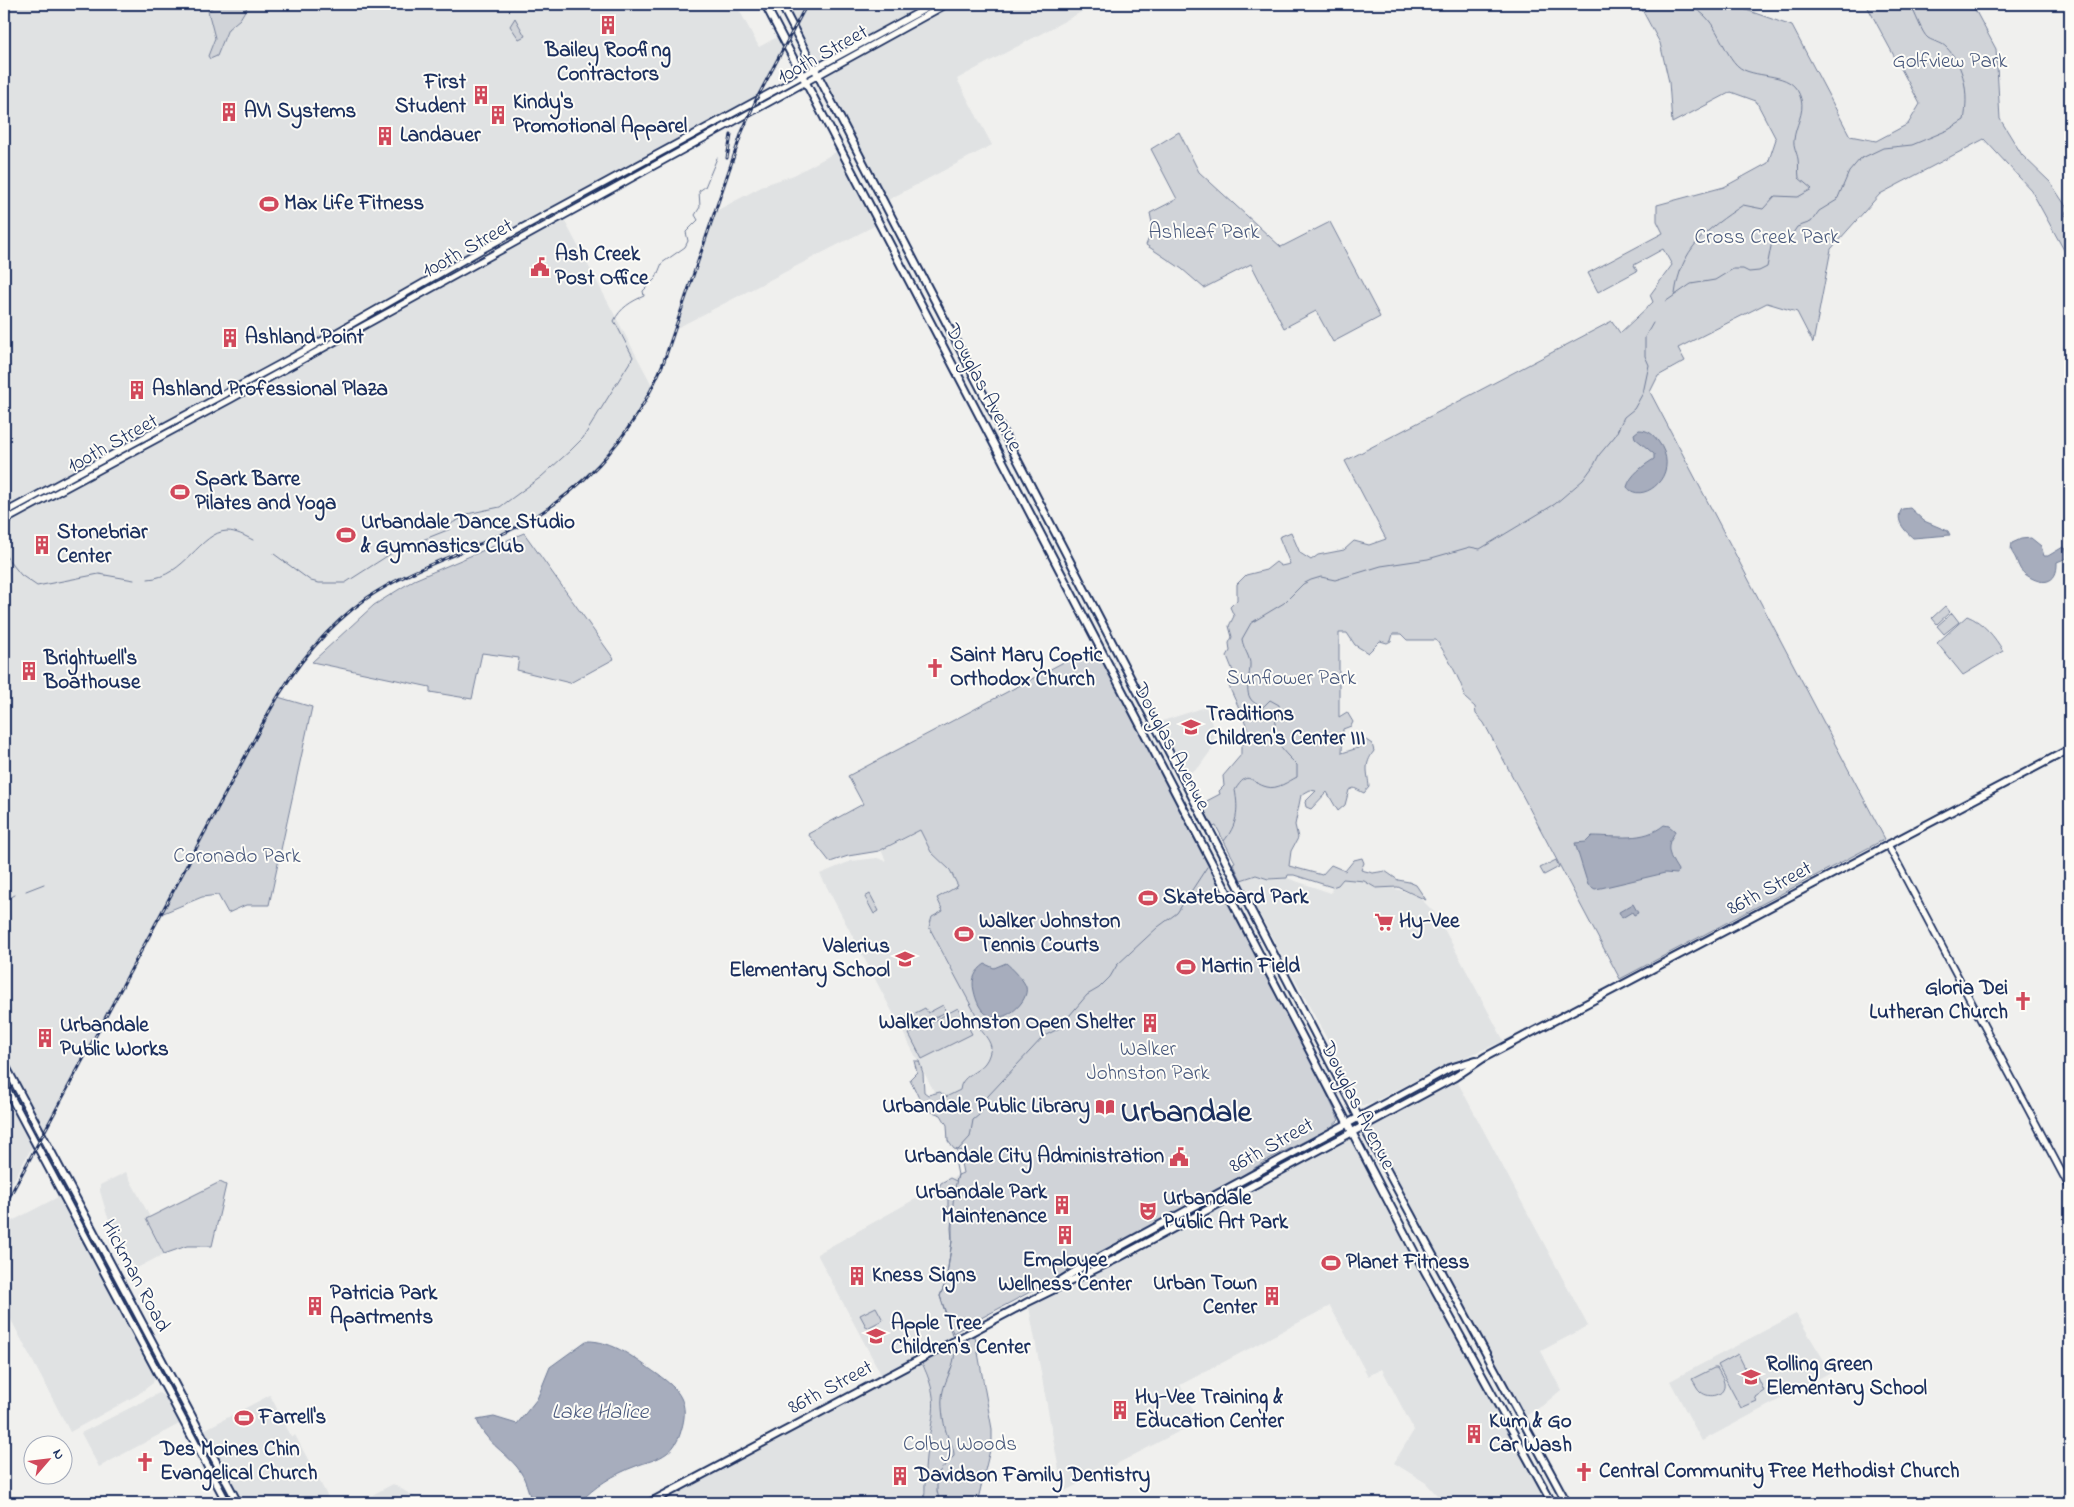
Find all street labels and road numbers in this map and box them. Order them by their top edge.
street label: 100th Street [772,18,874,92]
street label: 100th Street [417,212,519,286]
street label: Douglas Avenue [935,318,1029,459]
street label: 100th Street [62,407,164,481]
street label: Douglas Avenue [1123,677,1217,818]
street label: 86th Street [1722,854,1818,924]
street label: Douglas Avenue [1310,1036,1403,1177]
street label: 86th Street [1224,1110,1320,1182]
street label: Hickman Road [93,1214,177,1338]
street label: 86th Street [783,1353,879,1423]

